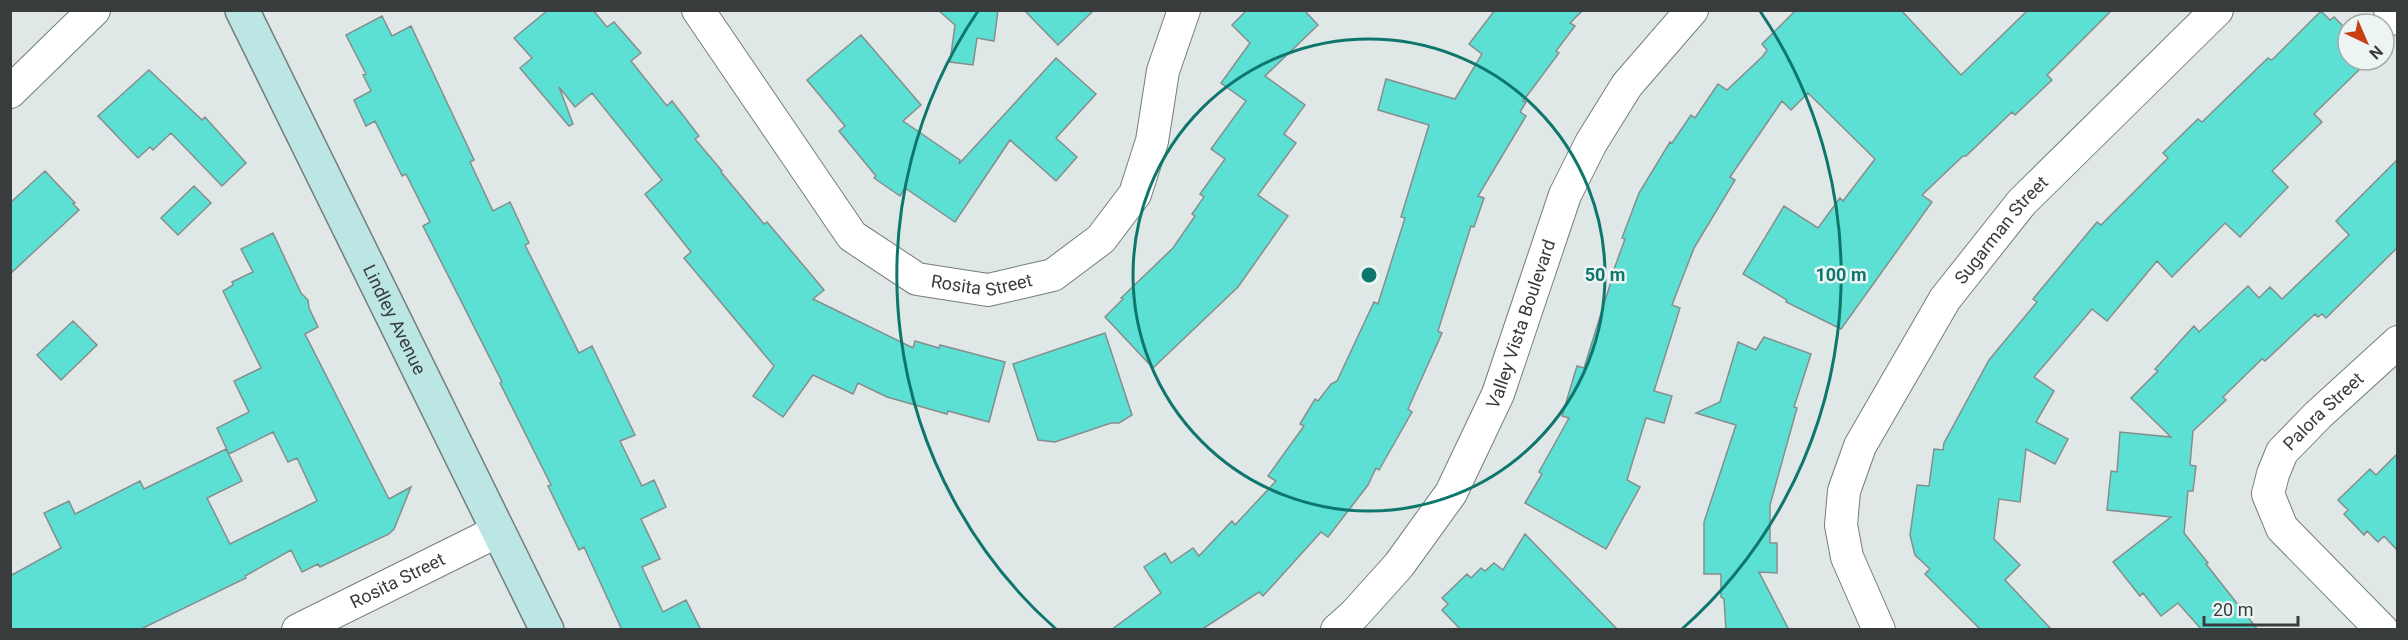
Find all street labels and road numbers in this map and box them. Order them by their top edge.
street label: Sugarman Street [1950,171,2052,288]
street label: Valley Vista Boulevard [1482,237,1559,412]
street label: Lindley Avenue [359,261,431,378]
street label: Rosita Street [930,269,1034,300]
street label: Palora Street [2279,368,2368,454]
street label: Rosita Street [347,548,448,613]

